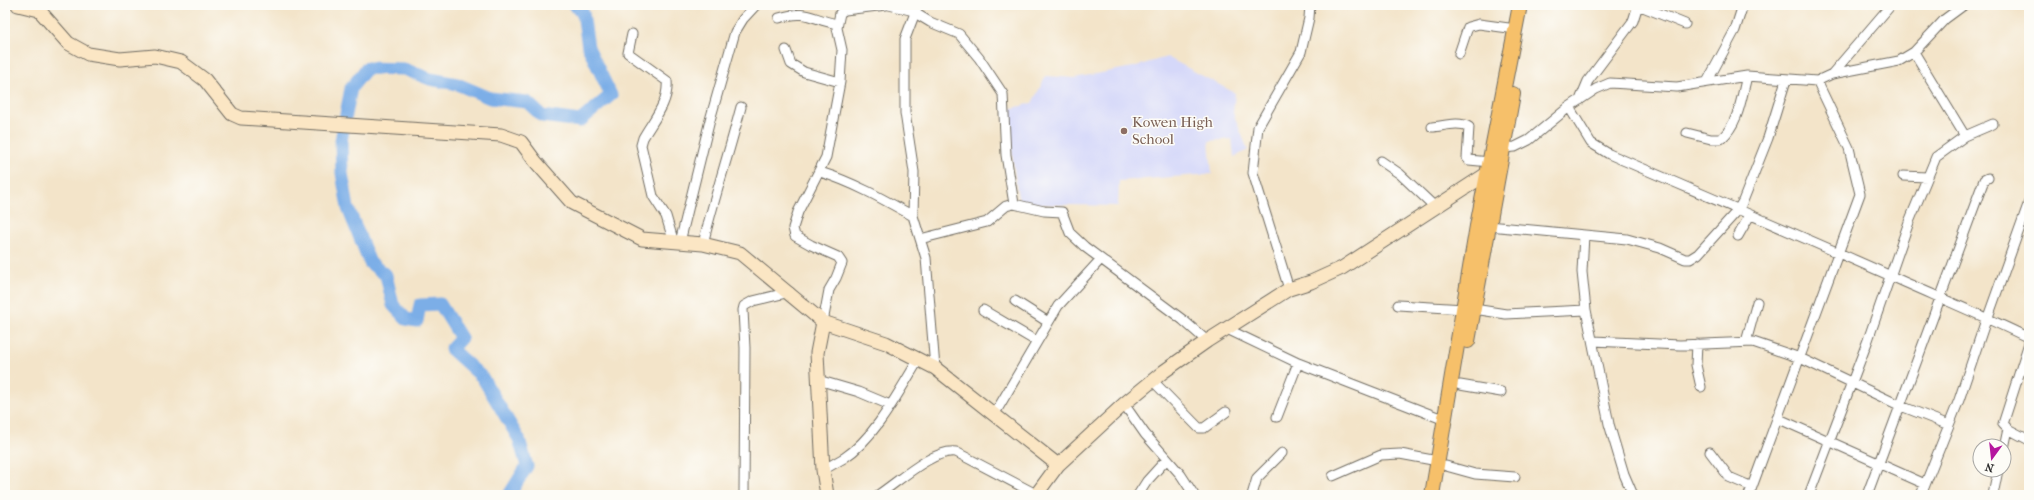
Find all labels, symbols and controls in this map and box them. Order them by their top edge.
place label: Kowen High School [1132,113,1213,148]
marker: Kowen High School [1119,126,1129,136]
north arrow [1972,438,2012,478]
text: N [1983,460,1995,475]

